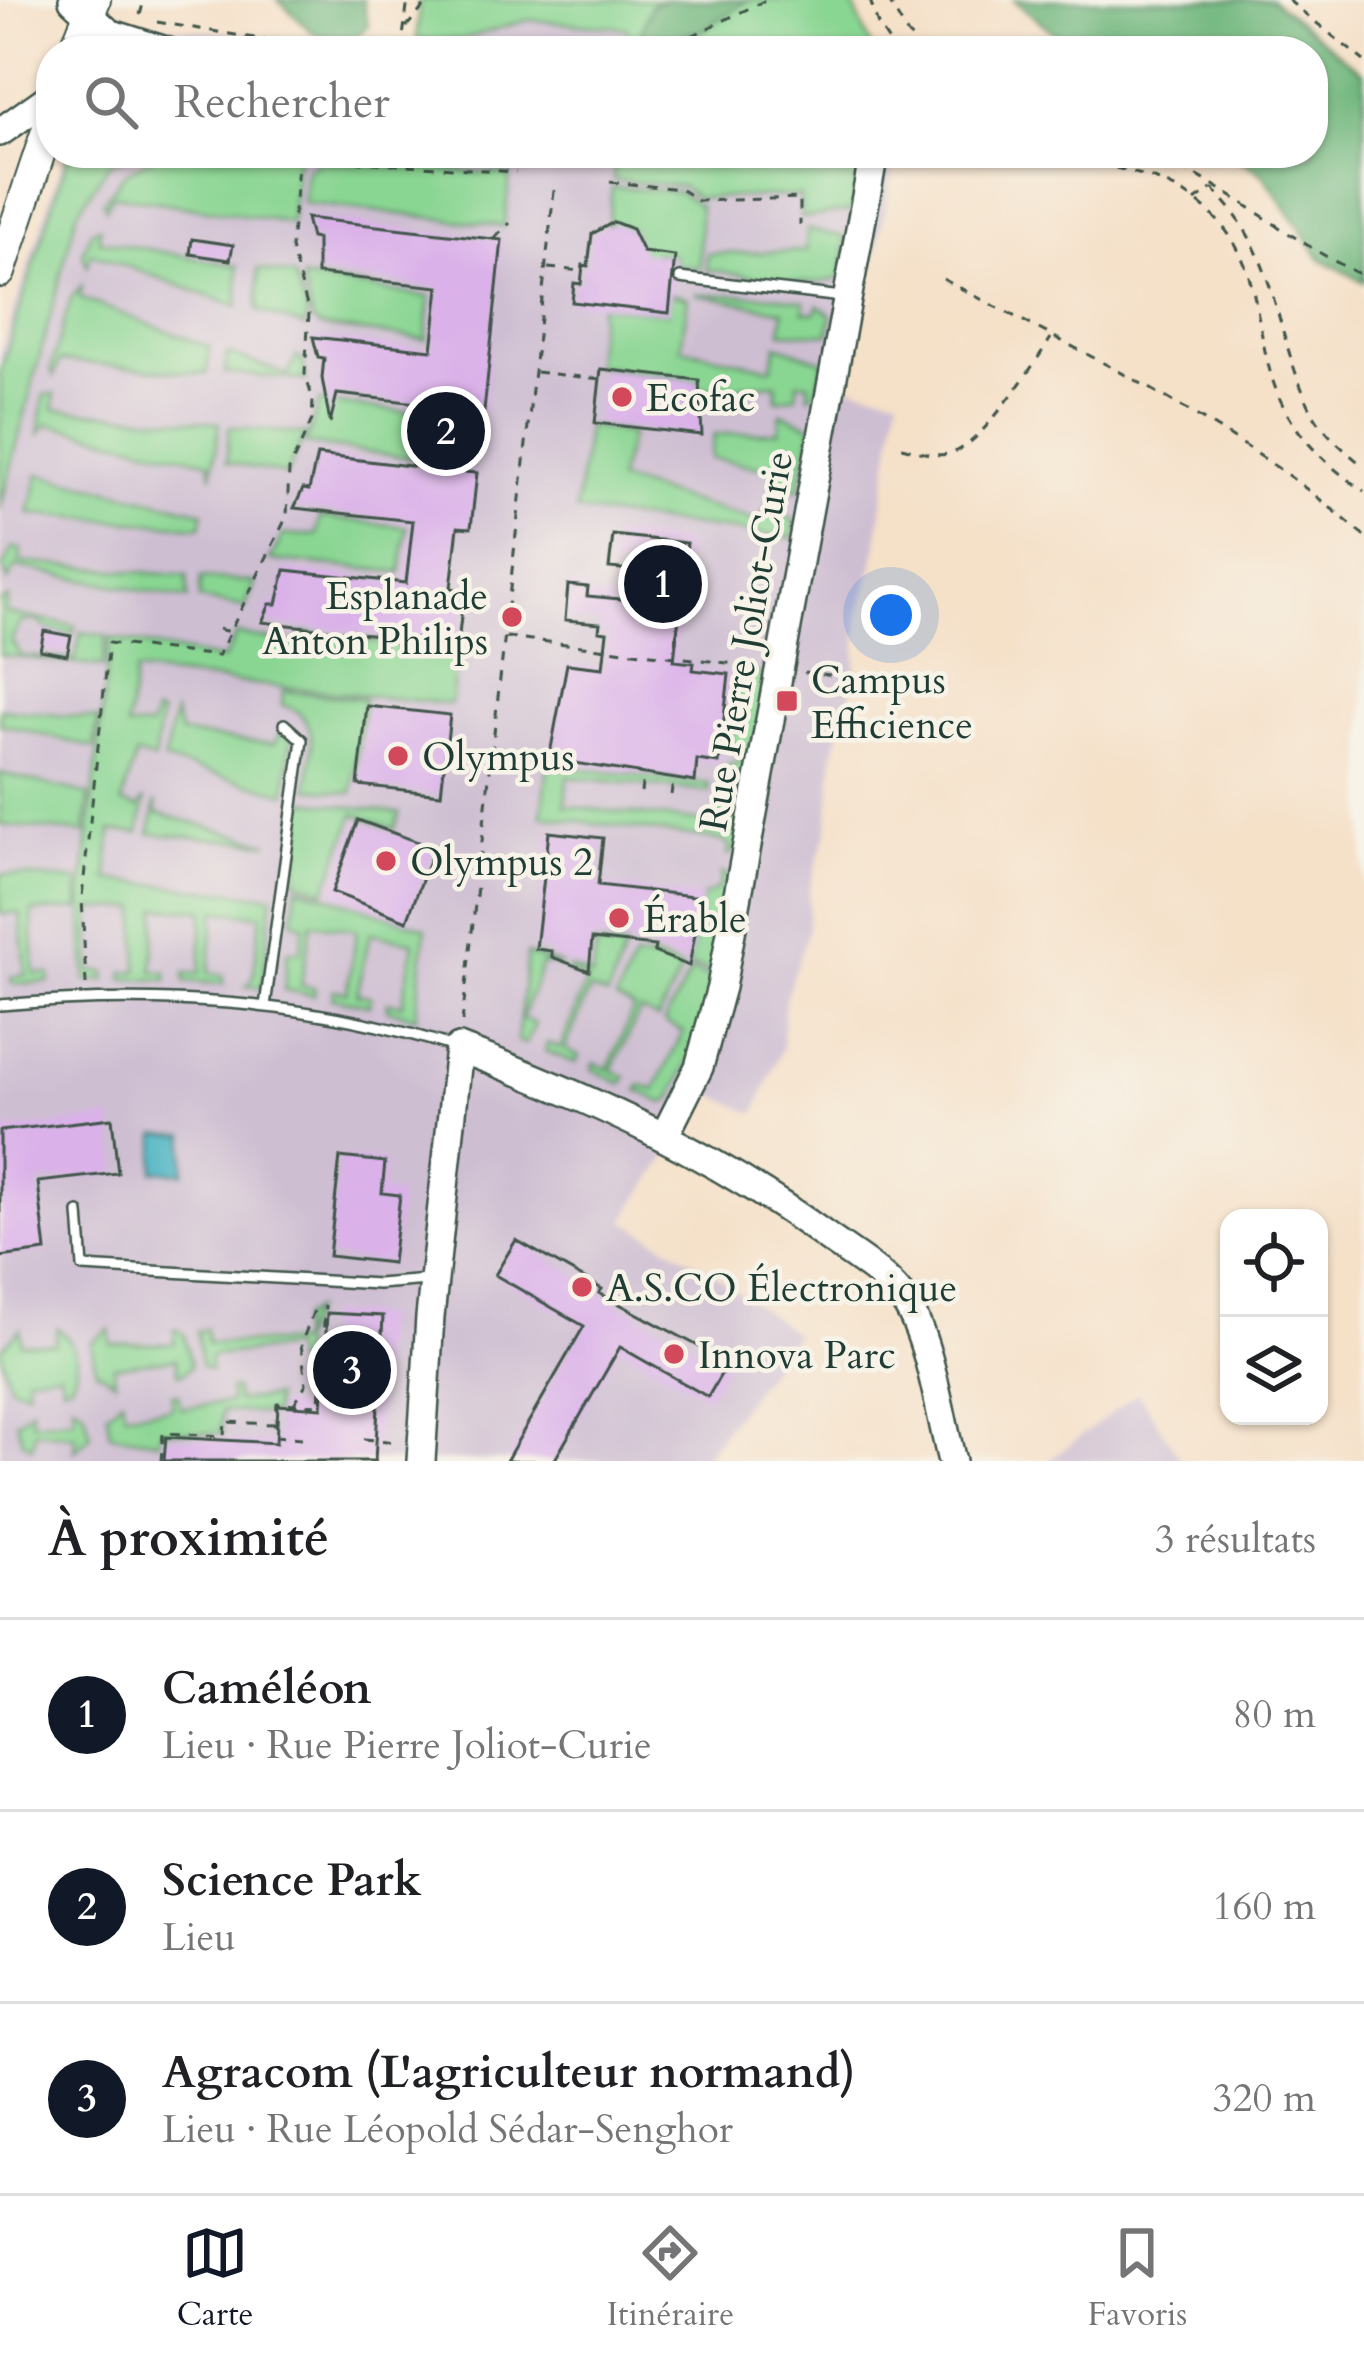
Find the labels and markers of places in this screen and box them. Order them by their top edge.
place label: Ecofac [646,372,755,425]
marker: Ecofac [609,384,635,410]
pin: 2 [407,386,485,476]
pin: 1 [624,539,702,629]
place label: Esplanade Anton Philips [262,570,488,668]
marker: Esplanade Anton Philips [499,604,525,630]
place label: Campus Efficience [811,654,973,752]
marker: Campus Efficience [774,688,800,714]
place label: Olympus [422,731,574,784]
marker: Olympus [385,743,411,769]
place label: Olympus 2 [410,836,593,889]
marker: Olympus 2 [373,848,399,874]
place label: Érable [643,893,747,946]
marker: Érable [606,905,632,931]
place label: A.S.CO Électronique [606,1262,957,1315]
marker: A.S.CO Électronique [569,1274,595,1300]
pin: 3 [313,1325,391,1415]
place label: Innova Parc [698,1329,896,1382]
marker: Innova Parc [661,1341,687,1367]

